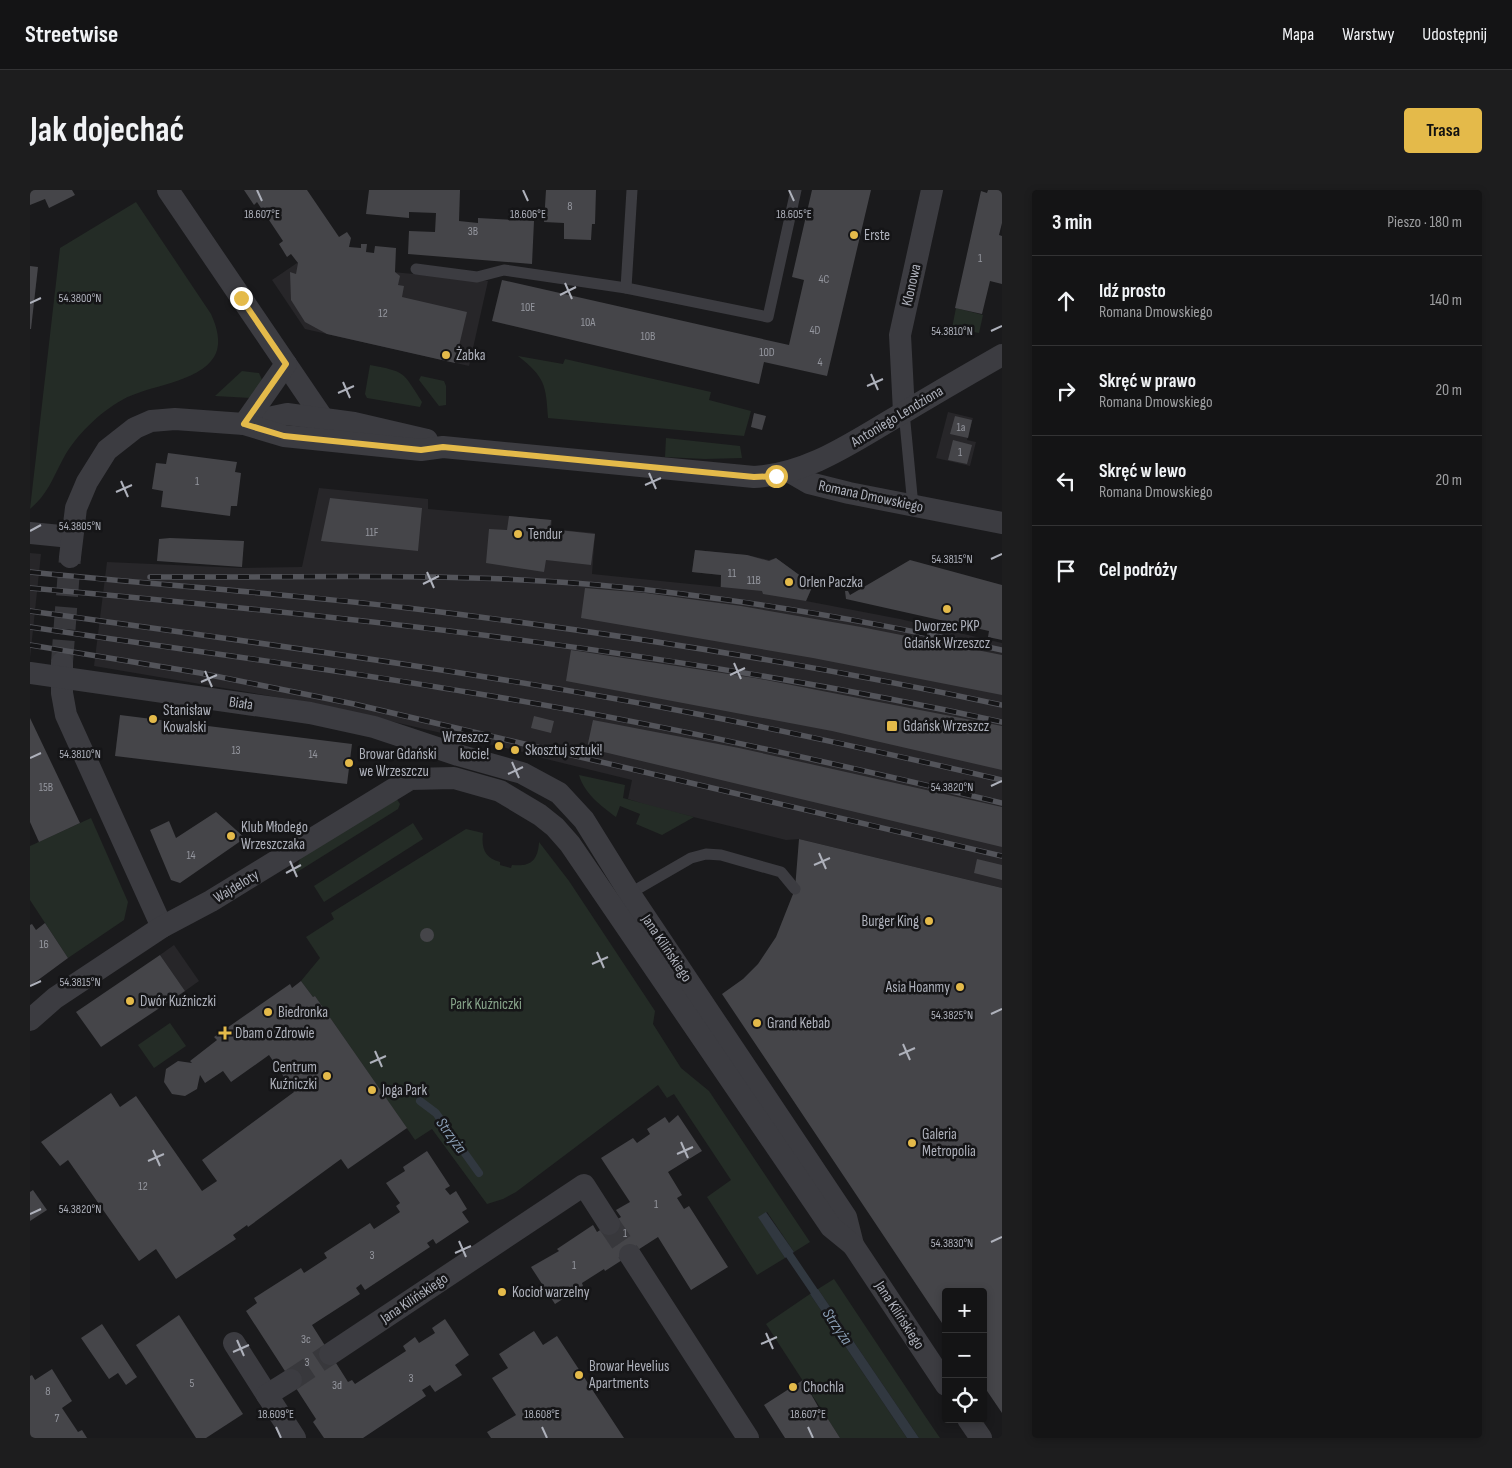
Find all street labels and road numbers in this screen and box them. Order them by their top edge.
street label: Klonowa [897,262,926,308]
street label: Antoniego Lendziona [847,381,947,452]
street label: Romana Dmowskiego [817,476,925,517]
street label: Biała [228,692,254,715]
street label: Wajdeloty [210,865,263,907]
street label: Jana Kilińskiego [636,910,696,986]
street label: Jana Kilińskiego [376,1269,452,1329]
street label: Jana Kilińskiego [870,1277,929,1353]

